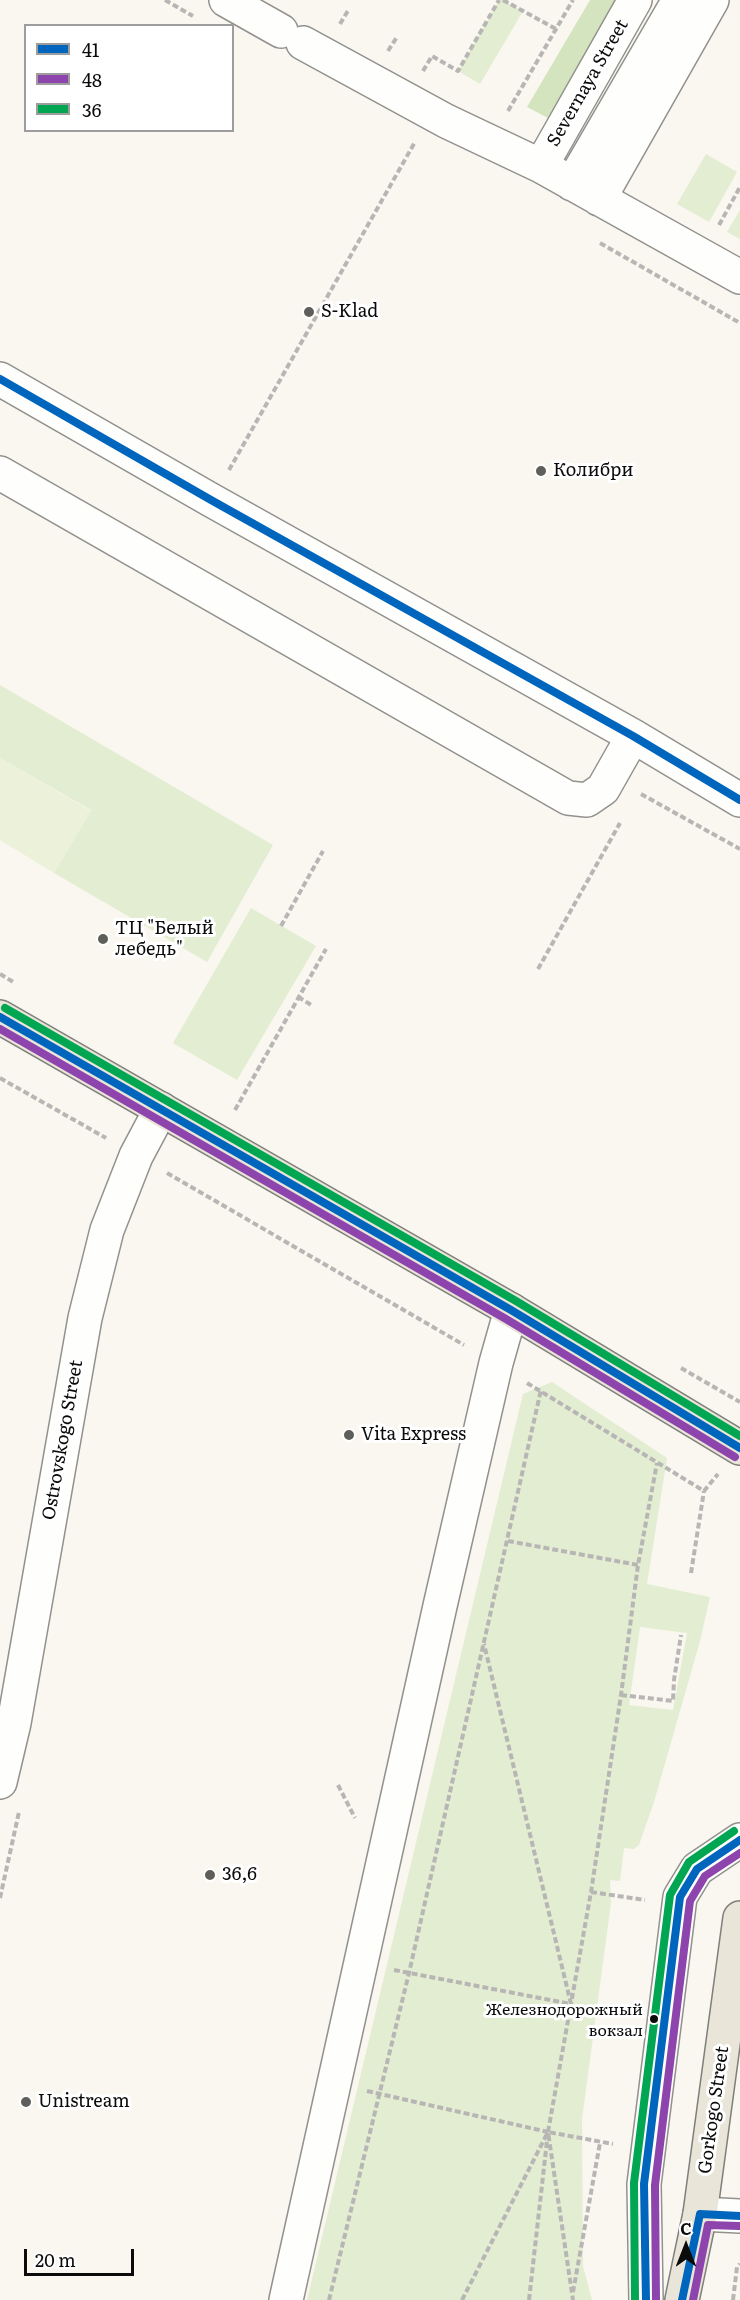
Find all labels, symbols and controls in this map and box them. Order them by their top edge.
street label: Severnaya Street [543,16,633,150]
legend [24,24,234,132]
text: 41 [82,36,99,63]
text: 48 [82,66,102,93]
text: 36 [82,96,101,123]
place label: S-Klad [321,301,378,323]
marker: S-Klad [302,305,316,319]
place label: Колибри [553,460,634,482]
marker: Колибри [534,464,548,478]
place label: ТЦ "Белый лебедь" [115,918,214,960]
marker: ТЦ "Белый лебедь" [96,932,110,946]
street label: Ostrovskogo Street [38,1358,88,1522]
place label: Vita Express [361,1424,466,1446]
marker: Vita Express [342,1428,356,1442]
place label: 36,6 [222,1864,257,1886]
marker: 36,6 [203,1868,217,1882]
place label: Железнодорожный вокзал [486,2000,643,2038]
marker: Железнодорожный вокзал [648,2013,660,2025]
street label: Gorkogo Street [694,2045,734,2175]
place label: Unistream [38,2091,130,2113]
marker: Unistream [19,2095,33,2109]
north arrow [656,2216,716,2276]
text: С [680,2216,692,2240]
scale bar [27,2237,136,2275]
text: 20 m [35,2246,76,2273]

